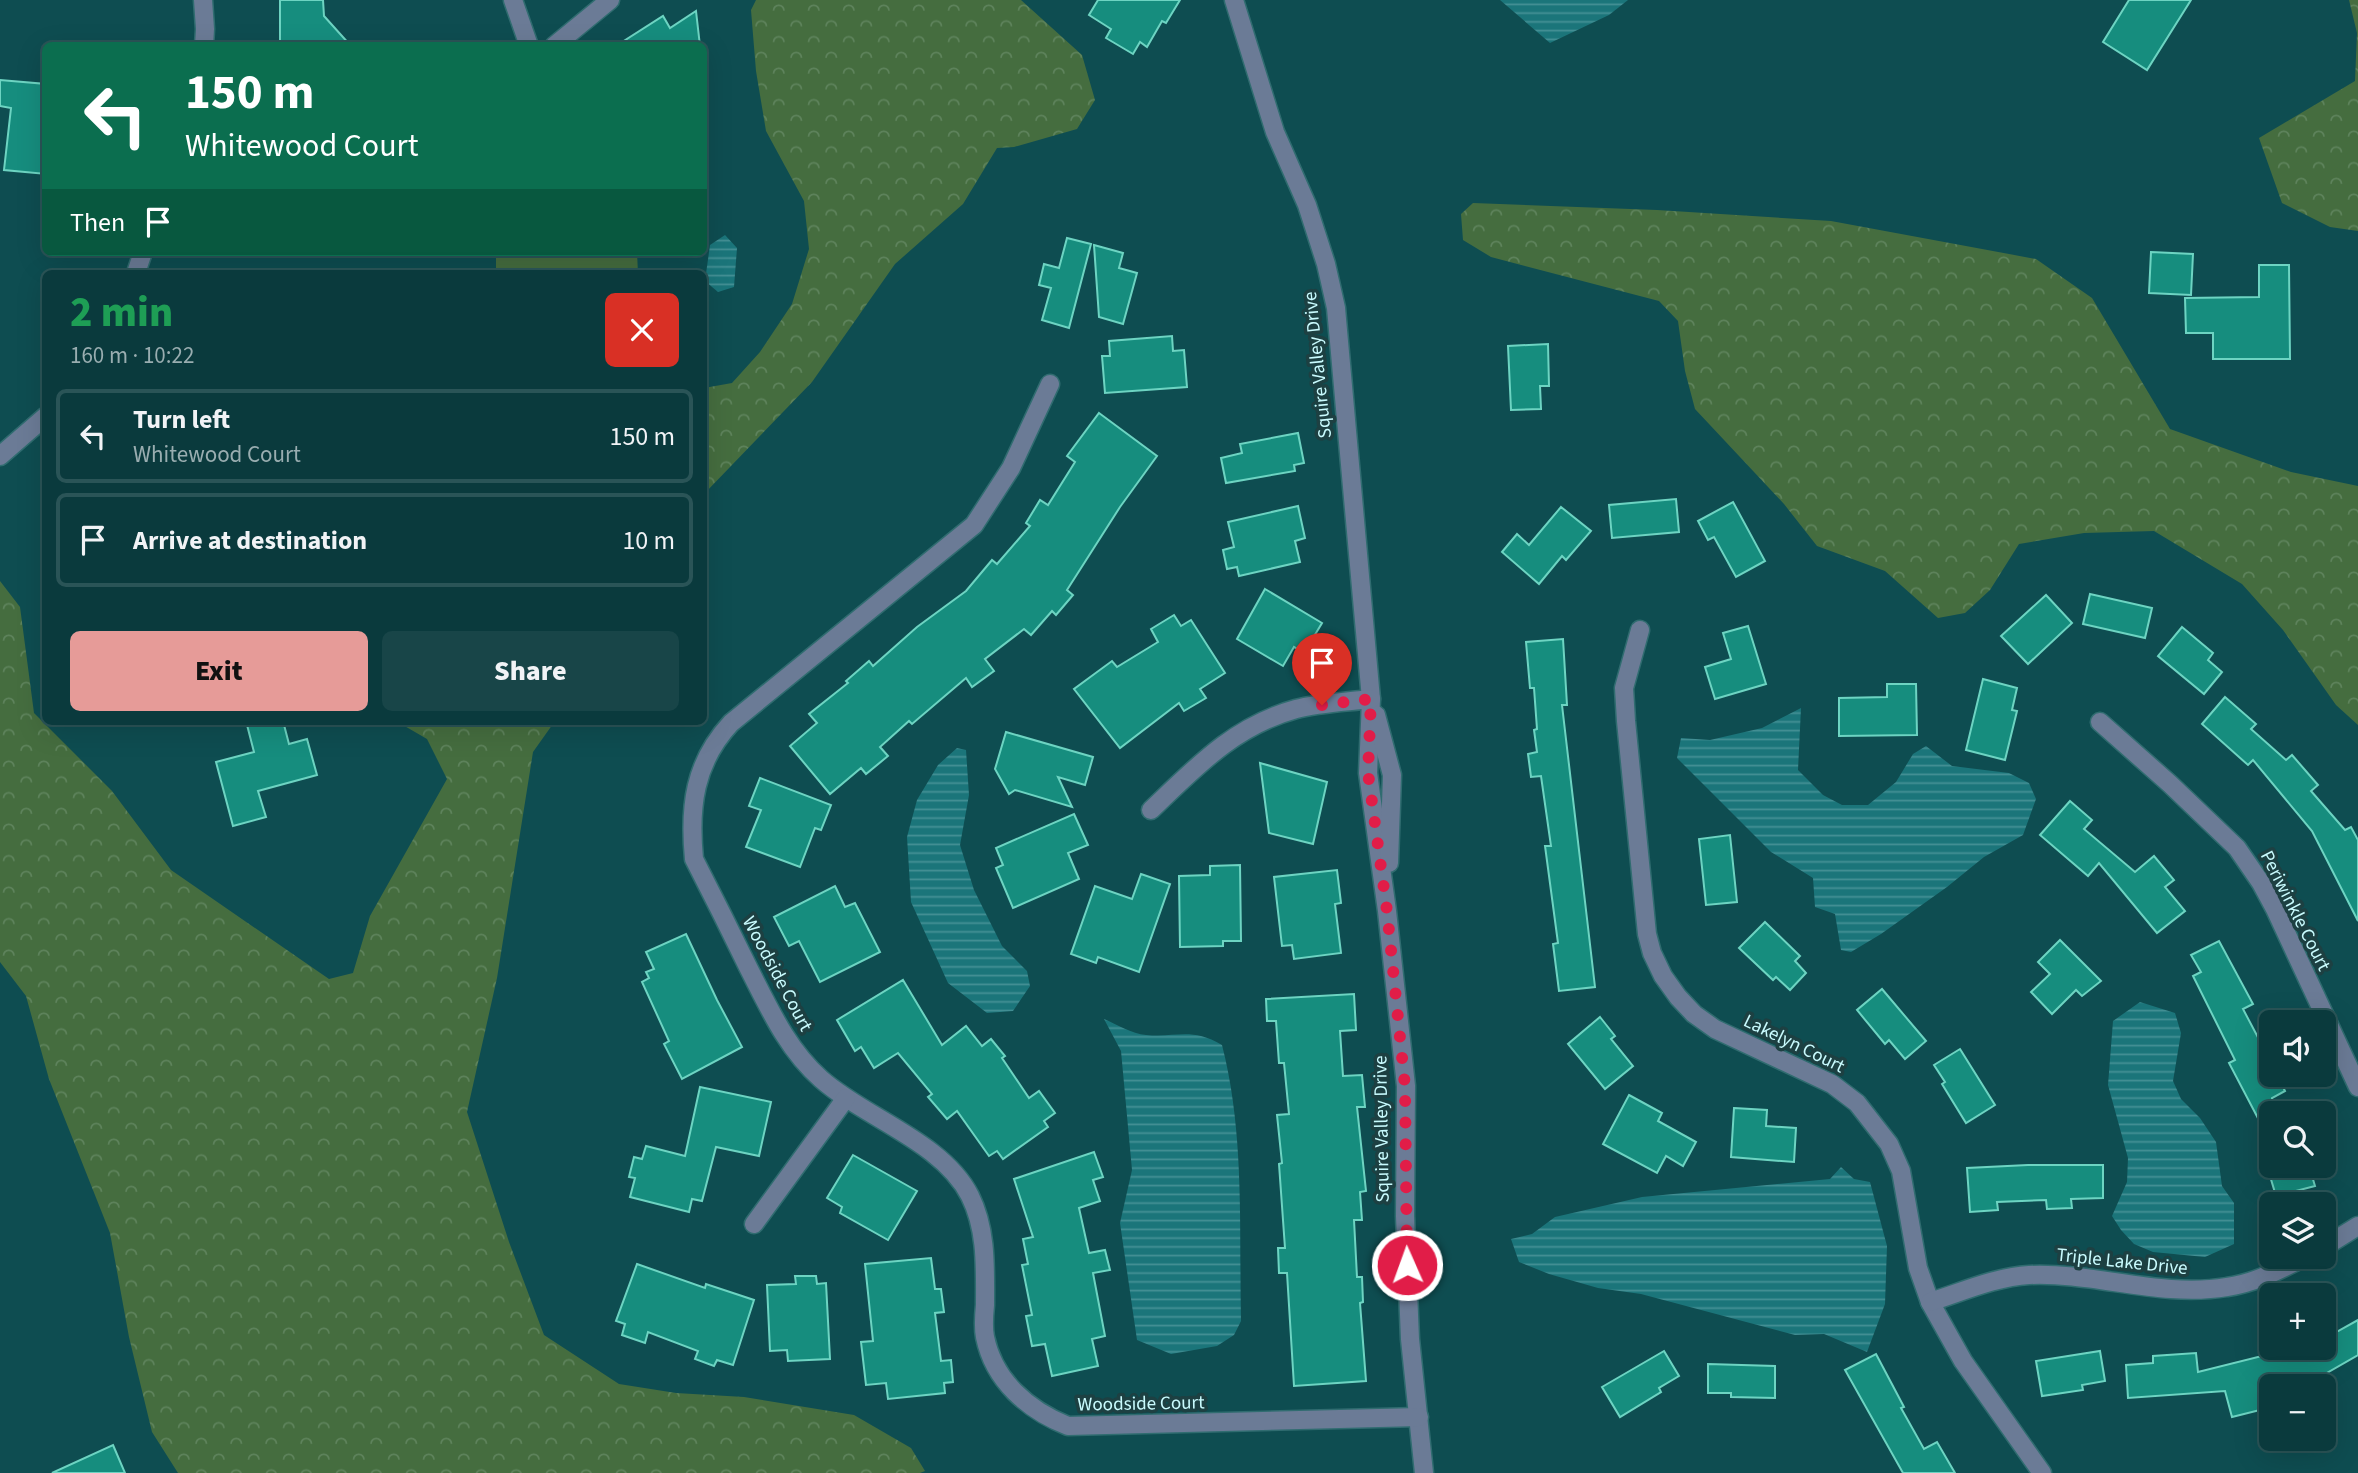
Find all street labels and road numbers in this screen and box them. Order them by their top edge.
street label: Squire Valley Drive [1297,290,1339,440]
street label: Periwinkle Court [2253,846,2337,976]
street label: Woodside Court [735,912,819,1037]
street label: Lakelyn Court [1739,1008,1850,1080]
street label: Squire Valley Drive [1367,1055,1397,1203]
street label: Triple Lake Drive [2055,1242,2189,1282]
street label: Woodside Court [1077,1389,1205,1419]

